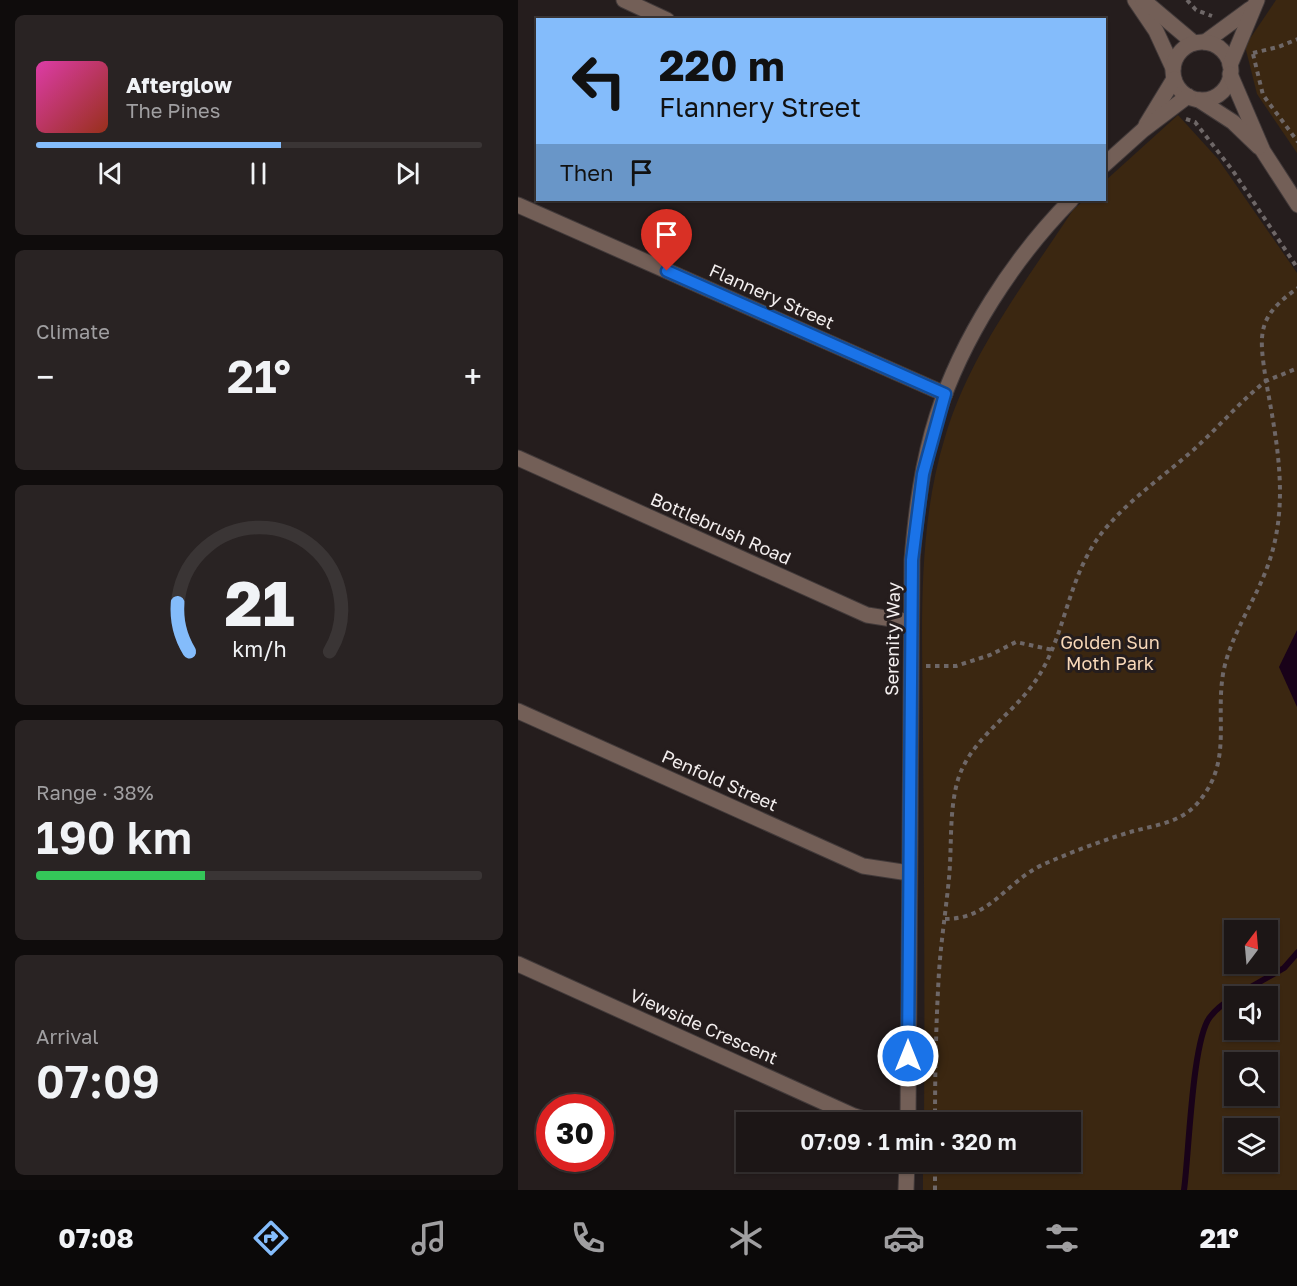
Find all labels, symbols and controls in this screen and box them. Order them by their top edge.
text: 220 m [659,40,785,90]
icon: left [560,42,638,120]
text: Afterglow [126,71,232,98]
text: Flannery Street [659,91,861,123]
text: The Pines [126,98,220,122]
icon: arrive [625,156,658,189]
icon: previous [94,157,127,190]
icon: pause [242,157,275,190]
icon: next [391,157,424,190]
text: Then [560,159,613,186]
pin [641,209,692,271]
icon: arrive [650,218,683,251]
street label: Flannery Street [706,259,838,333]
text: Climate [36,319,110,343]
text: 21° [227,349,291,403]
text: − [36,357,54,396]
text: + [464,357,482,396]
street label: Bottlebrush Road [647,487,795,569]
text: 21 [224,565,294,640]
street label: Serenity Way [880,582,904,696]
park label: Golden Sun Moth Park [1060,631,1160,674]
text: km/h [232,636,286,662]
street label: Penfold Street [659,745,781,815]
text: Range · 38% [36,780,154,804]
text: 190 km [36,810,192,864]
north arrow [1224,920,1278,974]
map controls [1224,920,1278,1172]
street label: Viewside Crescent [627,984,781,1068]
button: sound [1224,986,1278,1040]
text: Arrival [36,1024,99,1048]
position arrow [876,1024,940,1088]
button: search [1224,1052,1278,1106]
text: 07:09 [36,1054,160,1108]
speed limit sign: 30 [536,1094,614,1172]
button: layers [1224,1118,1278,1172]
text: 07:09 · 1 min · 320 m [800,1128,1017,1155]
icon: directions [250,1217,292,1259]
icon: music [408,1217,450,1259]
icon: phone [567,1217,609,1259]
icon: climate [725,1217,767,1259]
icon: car [883,1217,925,1259]
icon: filters [1041,1217,1083,1259]
text: 07:08 [58,1222,134,1254]
text: 21° [1200,1222,1239,1254]

